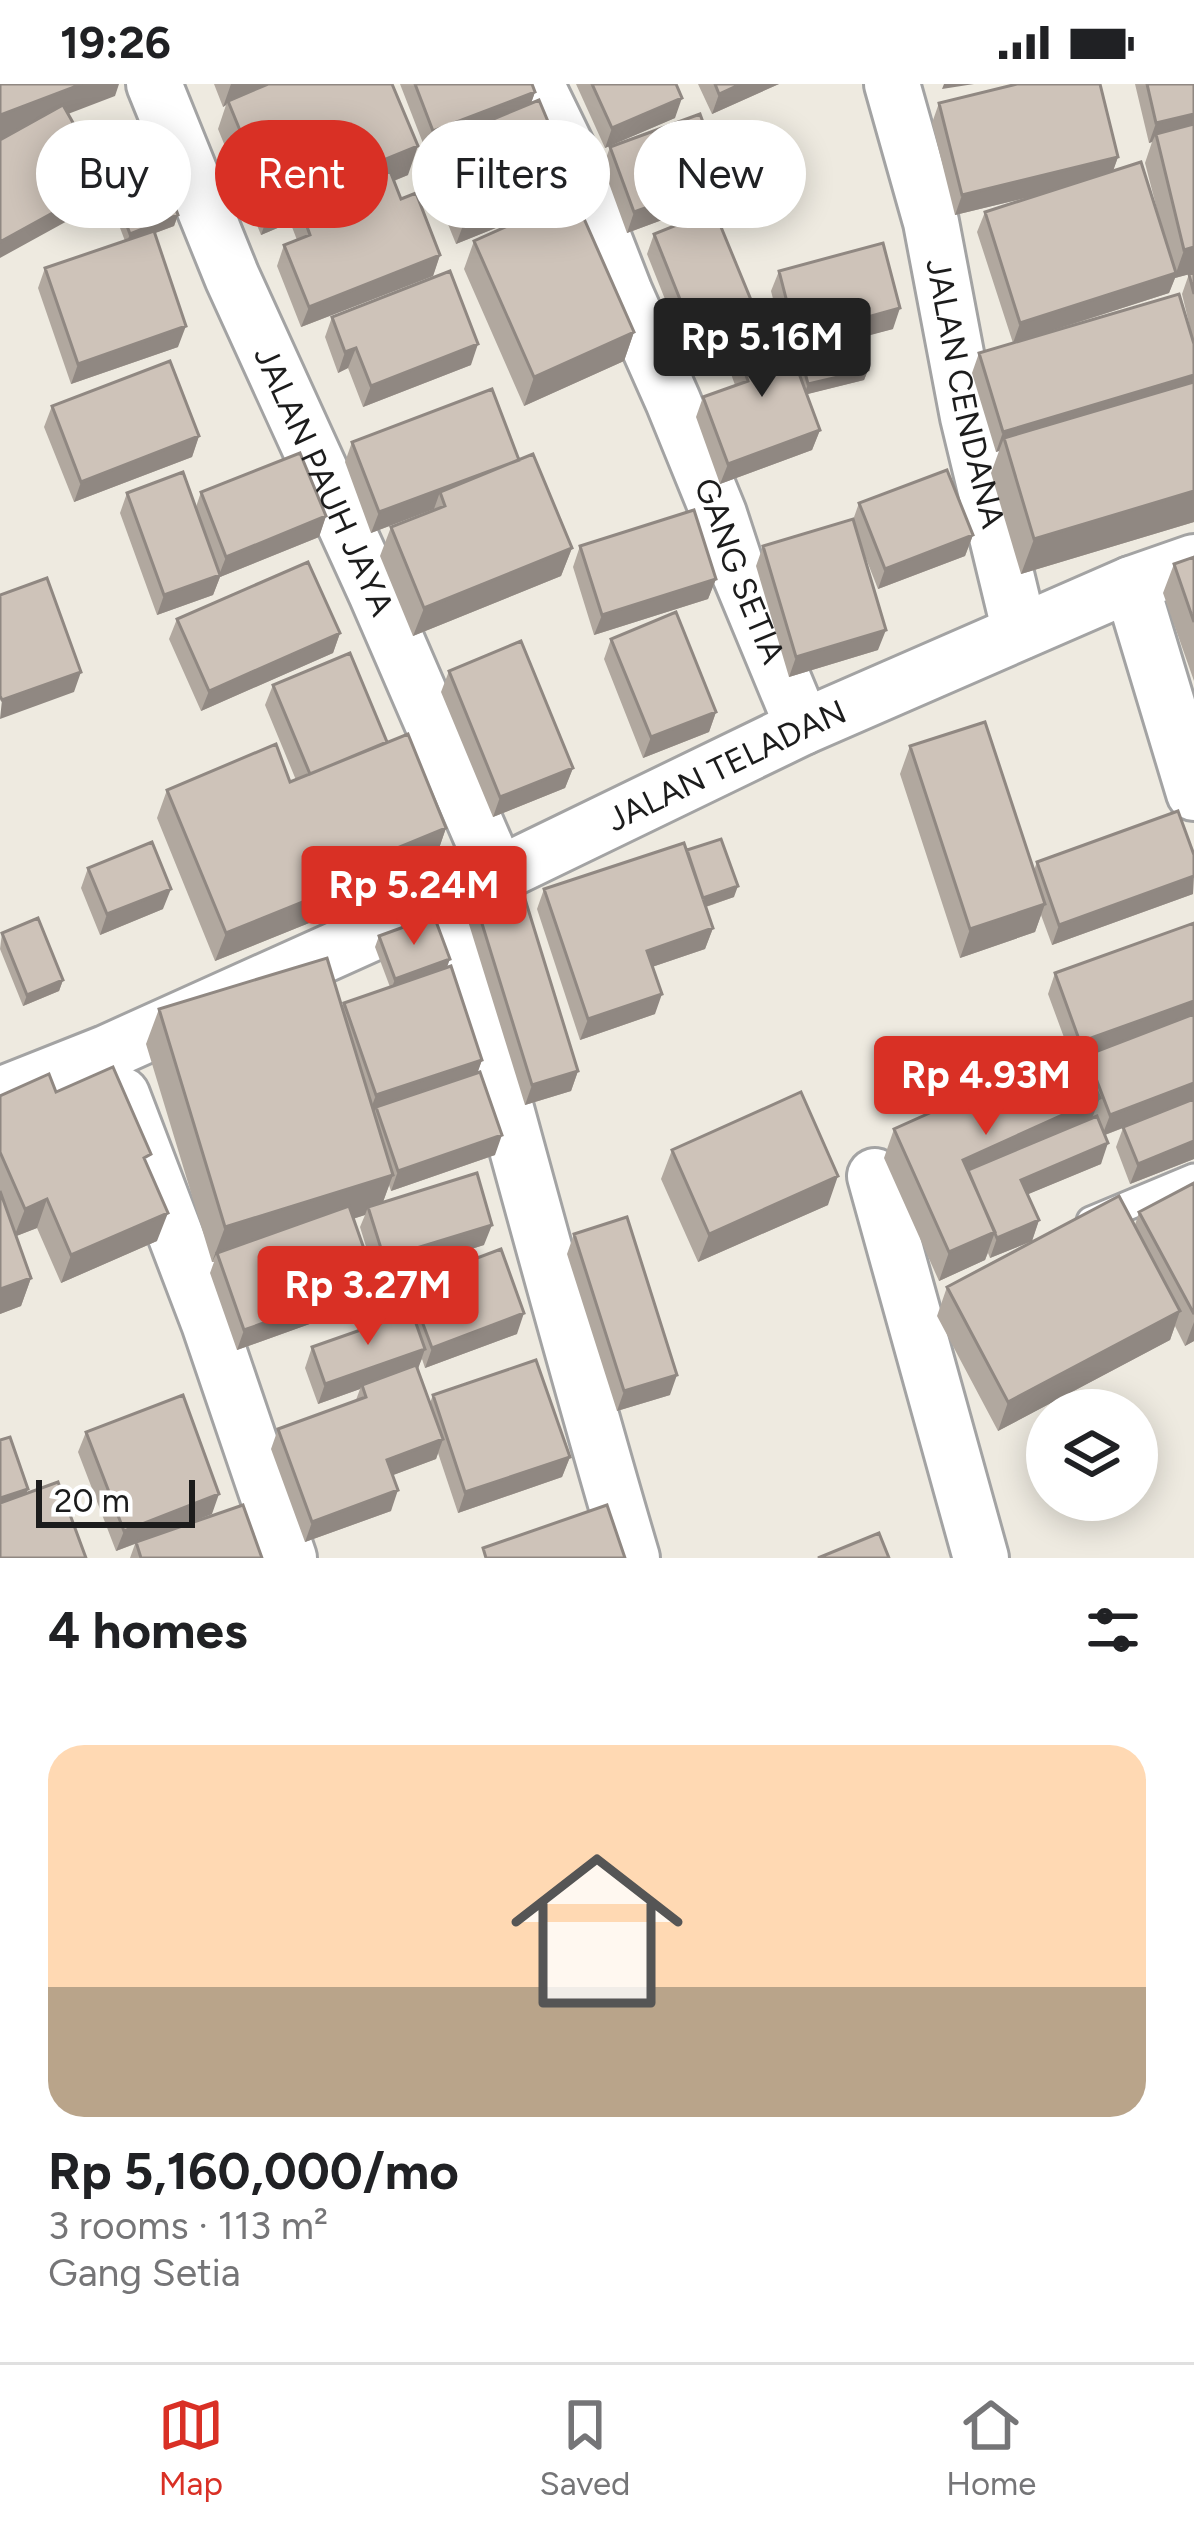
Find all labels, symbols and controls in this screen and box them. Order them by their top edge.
text: 19:26 [60,15,171,69]
chip: Buy [36,120,191,228]
chip: Rent [215,120,388,228]
chip: Filters [412,120,610,228]
chip: New [634,120,806,228]
street label: JALAN CENDANA [919,255,1014,532]
pin: Rp 5.16M [638,298,886,400]
text: Rp 5.16M [681,313,843,360]
street label: JALAN PAUH JAYA [247,340,403,622]
street label: GANG SETIA [687,472,794,670]
street label: JALAN TELADAN [600,691,852,839]
pin: Rp 5.24M [290,846,538,948]
text: Rp 5.24M [329,861,499,908]
pin: Rp 4.93M [862,1036,1110,1138]
text: Rp 4.93M [901,1051,1071,1098]
pin: Rp 3.27M [244,1246,492,1348]
text: Rp 3.27M [285,1261,451,1308]
map controls [1026,1389,1158,1521]
button: layers [1026,1389,1158,1521]
scale bar [36,1474,195,1527]
text: 20 m [54,1481,130,1520]
icon: filters [1080,1597,1146,1663]
text: 4 homes [48,1600,248,1661]
icon: home [489,1823,705,2039]
text: Rp 5,160,000/mo [48,2141,459,2202]
text: 3 rooms · 113 m² [48,2202,328,2249]
text: Gang Setia [48,2249,241,2296]
tab: Map [158,2392,224,2503]
tab: Saved [539,2392,630,2503]
tab: Home [946,2392,1036,2503]

